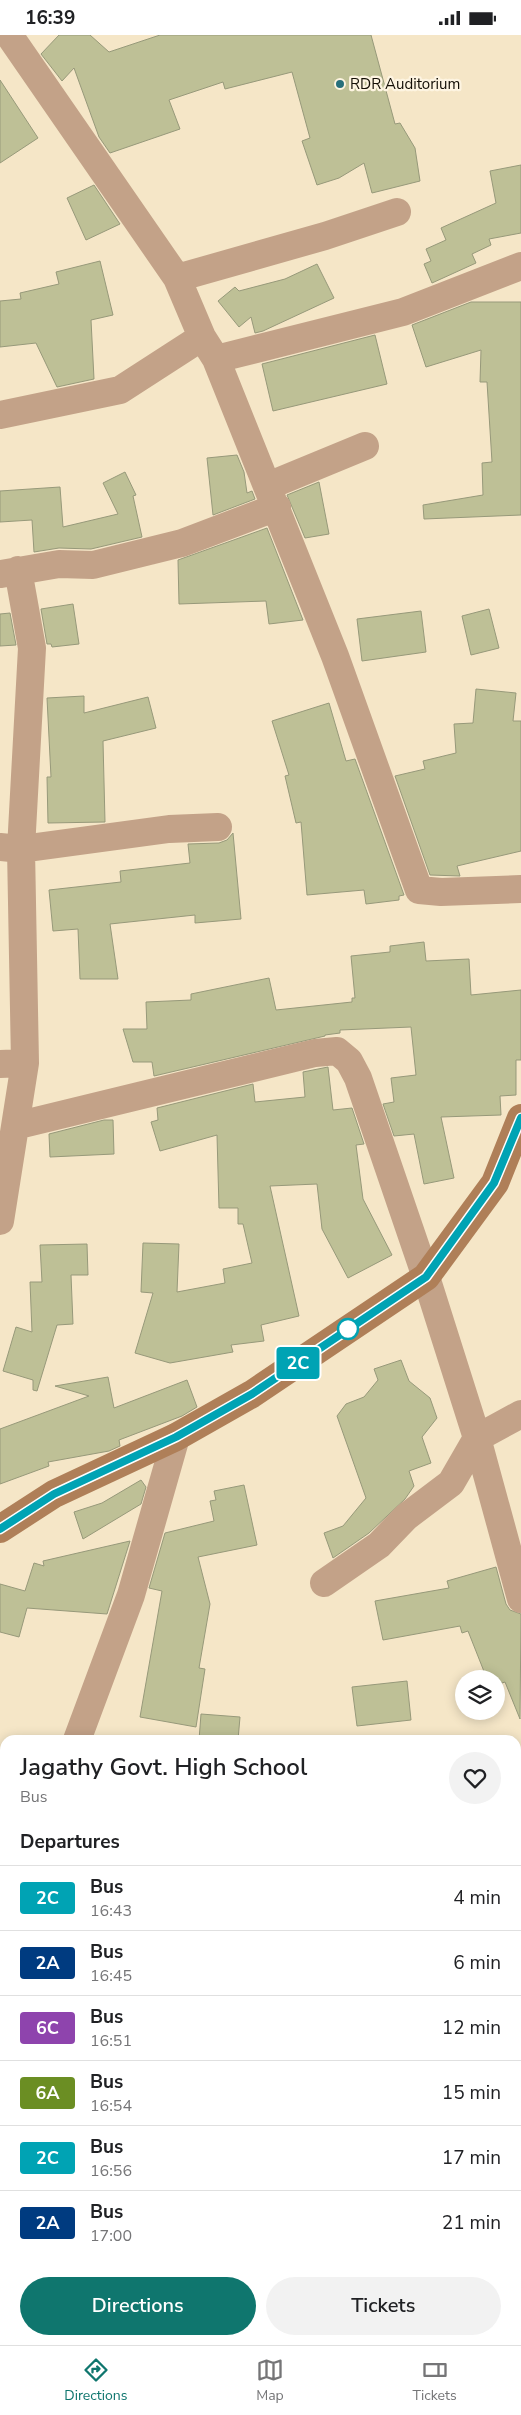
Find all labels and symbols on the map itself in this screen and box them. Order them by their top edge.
place label: RDR Auditorium [350,74,460,94]
marker: RDR Auditorium [334,78,346,90]
unlabelled marker [337,1318,359,1340]
line badge: 2C [276,1347,320,1379]

